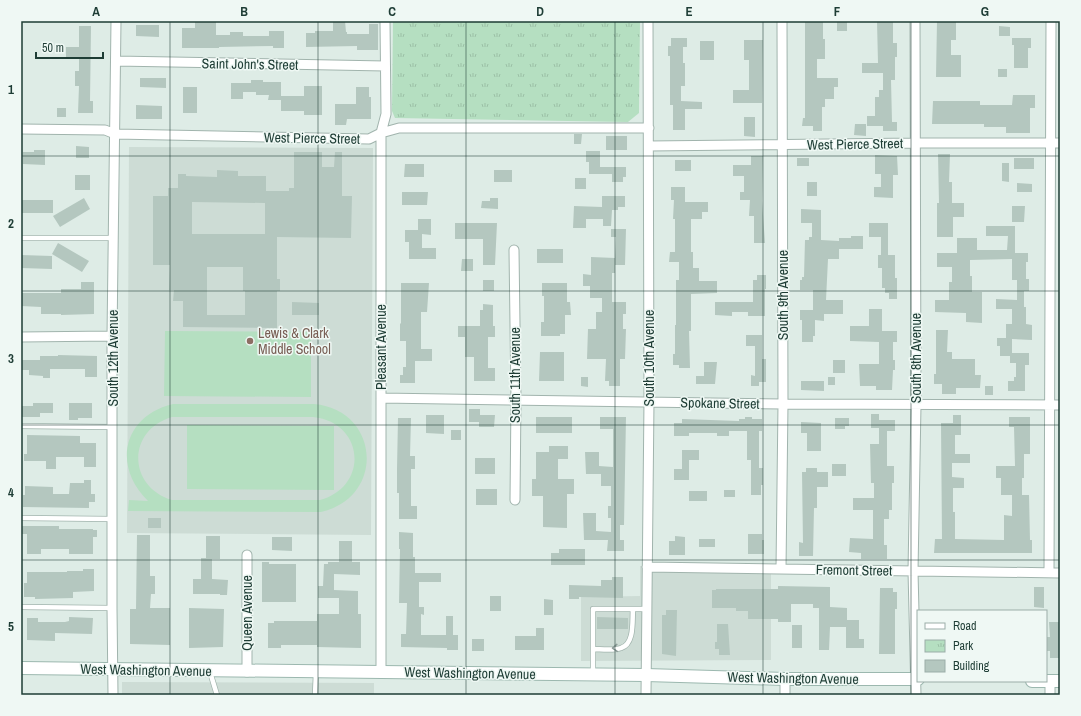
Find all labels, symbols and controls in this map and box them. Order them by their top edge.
text: A [92,3,100,20]
text: B [240,3,248,20]
text: C [388,3,396,20]
text: D [536,3,544,20]
text: E [685,3,693,20]
text: F [834,3,841,20]
text: G [981,3,989,20]
scale bar [36,34,103,60]
text: 50 m [42,40,64,56]
street label: Saint John's Street [202,54,298,74]
text: 1 [8,81,14,98]
street label: West Pierce Street [264,128,360,148]
street label: West Pierce Street [807,134,903,154]
text: 2 [8,215,14,232]
street label: South 9th Avenue [774,250,792,340]
street label: Pleasant Avenue [372,304,390,390]
street label: South 12th Avenue [104,310,122,406]
street label: South 10th Avenue [640,310,658,406]
street label: South 8th Avenue [907,313,925,403]
place label: Lewis & Clark Middle School [258,324,331,358]
street label: South 11th Avenue [506,327,524,423]
marker: Lewis & Clark Middle School [245,336,255,346]
text: 3 [8,350,14,367]
street label: Spokane Street [680,393,760,413]
text: 4 [8,484,14,501]
street label: Fremont Street [816,560,892,580]
street label: Queen Avenue [238,575,256,651]
legend [917,610,1047,682]
text: 5 [8,618,14,635]
text: Road [953,618,977,634]
text: Park [953,638,973,654]
one-way arrow [612,644,618,653]
text: Building [953,658,990,674]
street label: West Washington Avenue [80,660,212,680]
street label: West Washington Avenue [404,663,536,683]
street label: West Washington Avenue [727,668,859,688]

